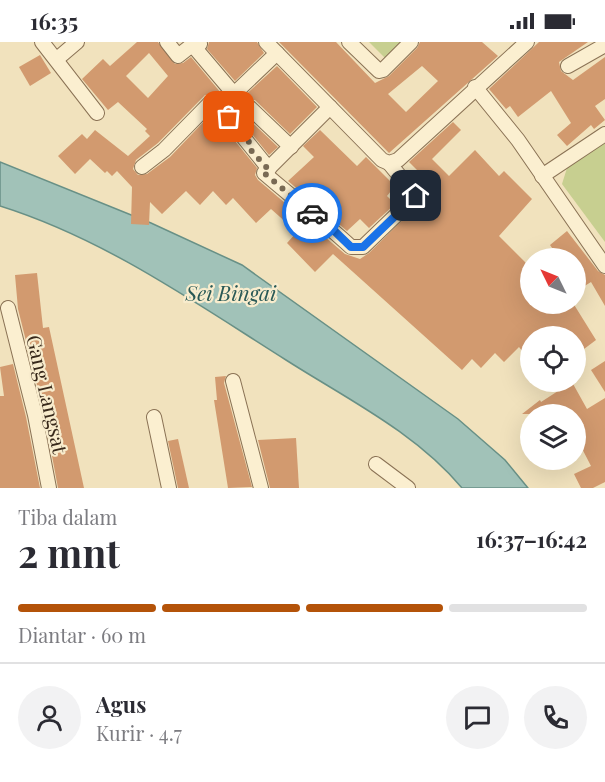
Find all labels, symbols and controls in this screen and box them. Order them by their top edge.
text: 16:35 [30,6,78,36]
pin [203,91,254,142]
icon: bag [212,100,245,133]
pin [390,170,441,221]
icon: home [399,179,432,212]
courier [282,183,342,243]
icon: car [296,197,329,230]
north arrow [520,248,586,314]
map controls [520,248,586,470]
water label: Sei Bingai [185,278,277,306]
button: locate [520,326,586,392]
street label: Gang Langsat [21,332,75,457]
button: layers [520,404,586,470]
text: Tiba dalam [18,503,117,530]
text: 16:37–16:42 [476,524,587,554]
text: 2 mnt [18,526,120,578]
text: Diantar · 60 m [18,621,146,648]
button: person [18,686,81,749]
button: chat [446,686,509,749]
button: phone [524,686,587,749]
text: Agus [96,689,146,719]
text: Kurir · 4.7 [96,719,182,746]

